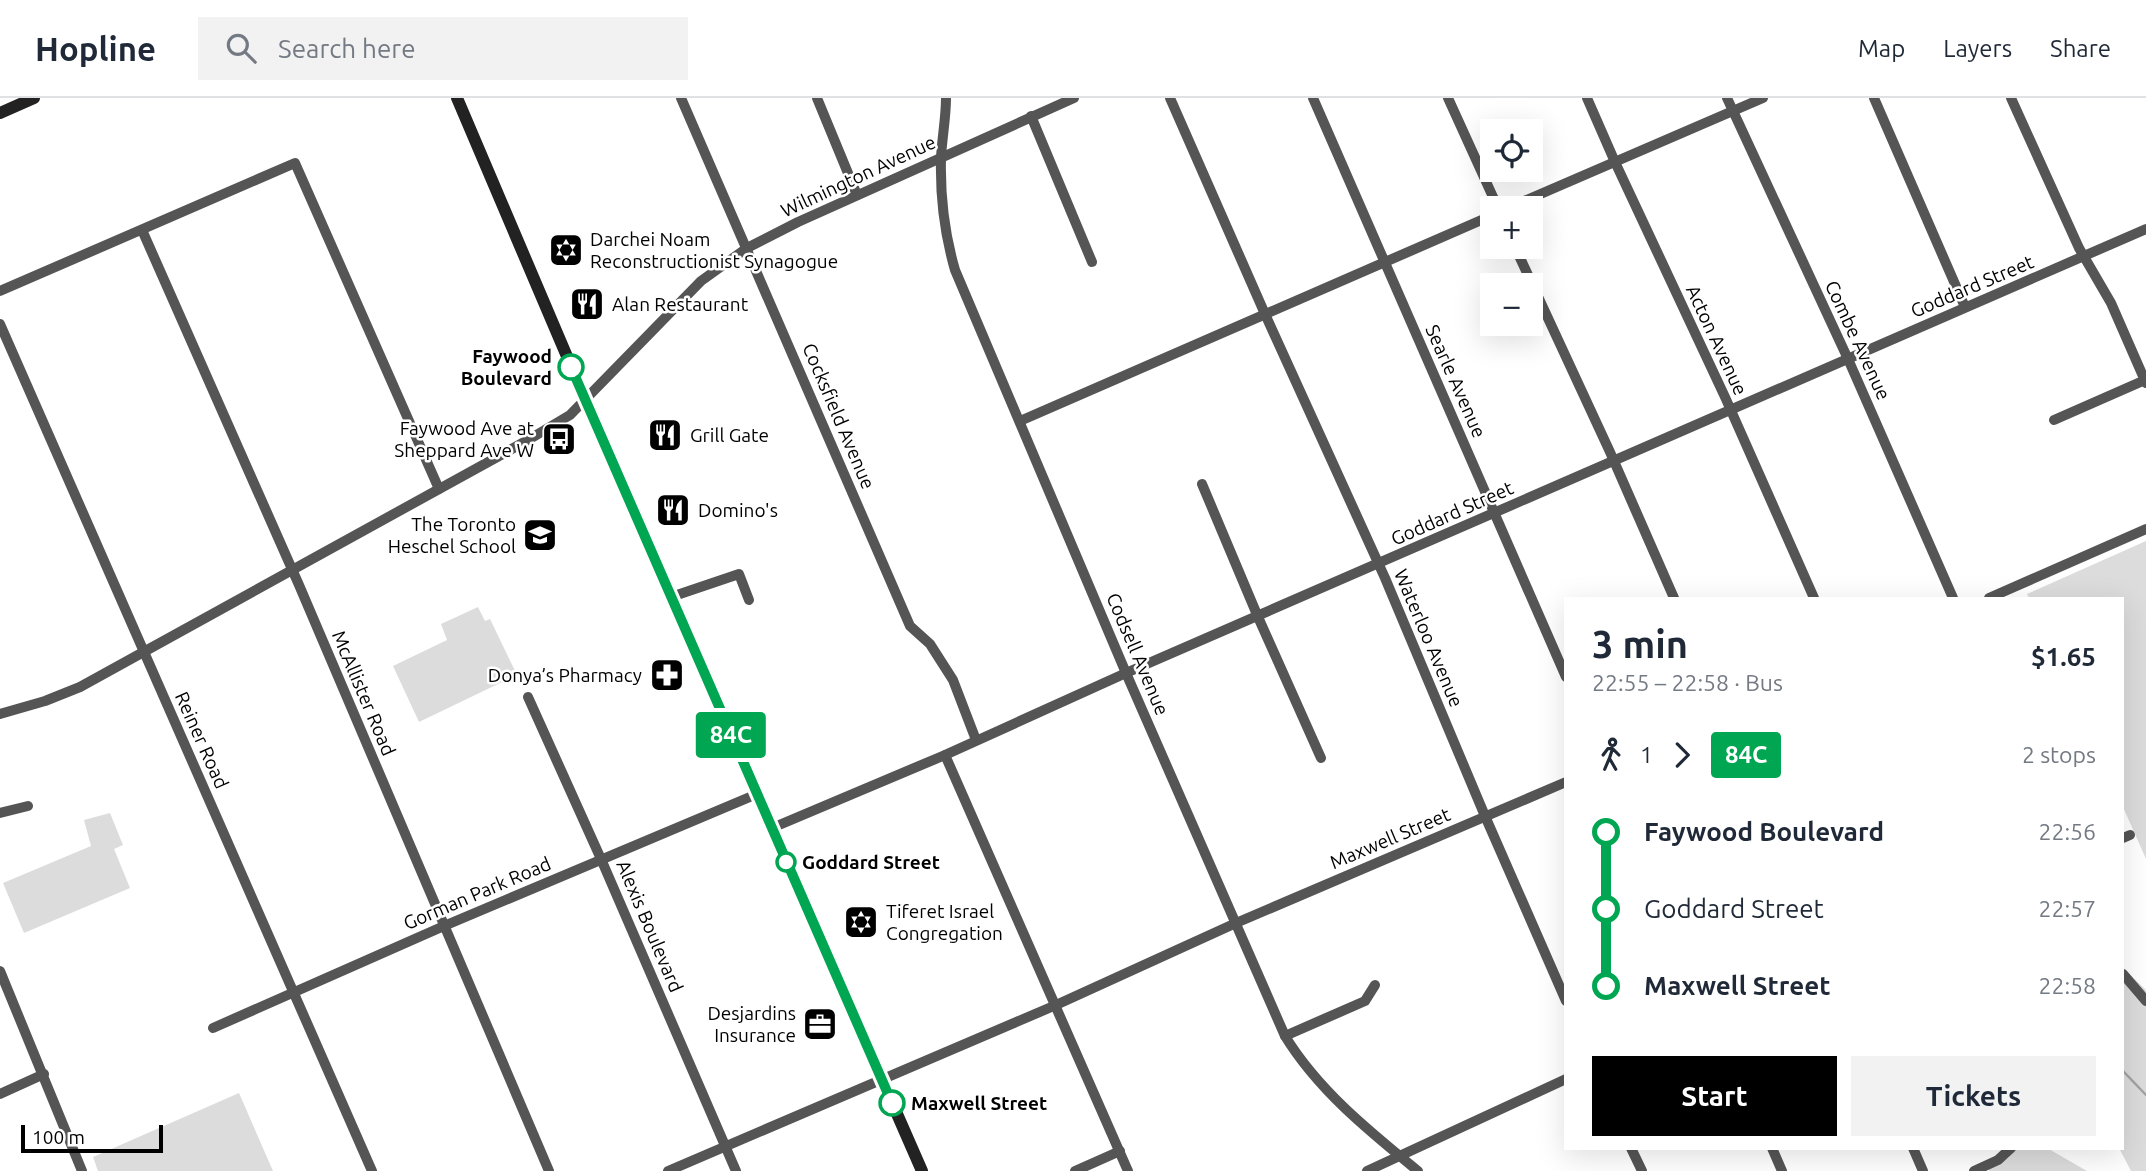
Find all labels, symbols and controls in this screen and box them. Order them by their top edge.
search box [198,17,688,80]
icon: search [222,29,260,67]
text: Hopline [35,30,156,67]
text: Search here [278,34,415,63]
text: Map [1858,35,1905,62]
text: Layers [1943,35,2012,62]
text: Share [2050,35,2111,62]
map controls [1480,119,1543,336]
button: locate [1480,119,1543,182]
street label: Wilmington Avenue [777,131,939,221]
button: + [1480,196,1543,259]
place label: Darchei Noam Reconstructionist Synagogue [590,228,838,272]
synagogue icon: Darchei Noam Reconstructionist Synagogue [547,231,585,269]
street label: Goddard Street [1907,250,2037,322]
button: − [1480,273,1543,336]
street label: Combe Avenue [1821,277,1895,403]
street label: Acton Avenue [1682,281,1752,399]
restaurant icon: Alan Restaurant [568,285,606,323]
place label: Alan Restaurant [612,293,749,315]
street label: Searle Avenue [1421,321,1491,441]
street label: Cocksfield Avenue [798,340,880,492]
place label: Faywood Boulevard [461,345,552,389]
marker: Faywood Boulevard [558,354,584,380]
restaurant icon: Grill Gate [646,416,684,454]
place label: Faywood Ave at Sheppard Ave W [394,417,535,461]
bus stop icon: Faywood Ave at Sheppard Ave W [540,420,578,458]
place label: Grill Gate [690,424,769,446]
street label: Goddard Street [1388,476,1517,550]
restaurant icon: Domino's [654,491,692,529]
place label: Domino's [698,499,778,521]
place label: The Toronto Heschel School [388,513,516,557]
school or university icon: The Toronto Heschel School [521,516,559,554]
street label: Waterloo Avenue [1390,566,1468,710]
street label: Codsell Avenue [1102,589,1174,719]
text: 3 min [1592,623,1688,665]
street label: McAllister Road [328,627,400,759]
text: $1.65 [2031,642,2096,671]
pharmacy icon: Donya’s Pharmacy [648,656,686,694]
place label: Donya’s Pharmacy [488,664,642,686]
text: 22:55 – 22:58 · Bus [1592,670,1783,695]
street label: Reiner Road [171,688,233,792]
line badge: 84C [691,712,771,758]
text: 84C [710,721,752,748]
icon: walk [1592,736,1630,774]
icon: forward [1663,736,1701,774]
text: 84C [1725,741,1767,768]
text: 1 [1640,742,1653,767]
text: 2 stops [2022,742,2096,767]
street label: Maxwell Street [1327,803,1454,873]
text: Faywood Boulevard [1644,817,1884,846]
text: 22:56 [2038,819,2096,844]
place label: Goddard Street [802,851,940,873]
street label: Gorman Park Road [400,852,554,934]
marker: Goddard Street [776,852,796,872]
street label: Alexis Boulevard [612,857,688,995]
text: Goddard Street [1644,894,1824,923]
text: 22:57 [2038,896,2096,921]
place label: Tiferet Israel Congregation [886,900,1003,944]
synagogue icon: Tiferet Israel Congregation [842,903,880,941]
text: Maxwell Street [1644,971,1830,1000]
text: 22:58 [2038,973,2096,998]
place label: Desjardins Insurance [707,1002,796,1046]
office icon: Desjardins Insurance [801,1005,839,1043]
button: Start [1592,1056,1837,1136]
button: Tickets [1851,1056,2096,1136]
marker: Maxwell Street [879,1090,905,1116]
place label: Maxwell Street [911,1092,1047,1114]
scale bar [21,1122,163,1154]
text: 100 m [32,1126,85,1148]

